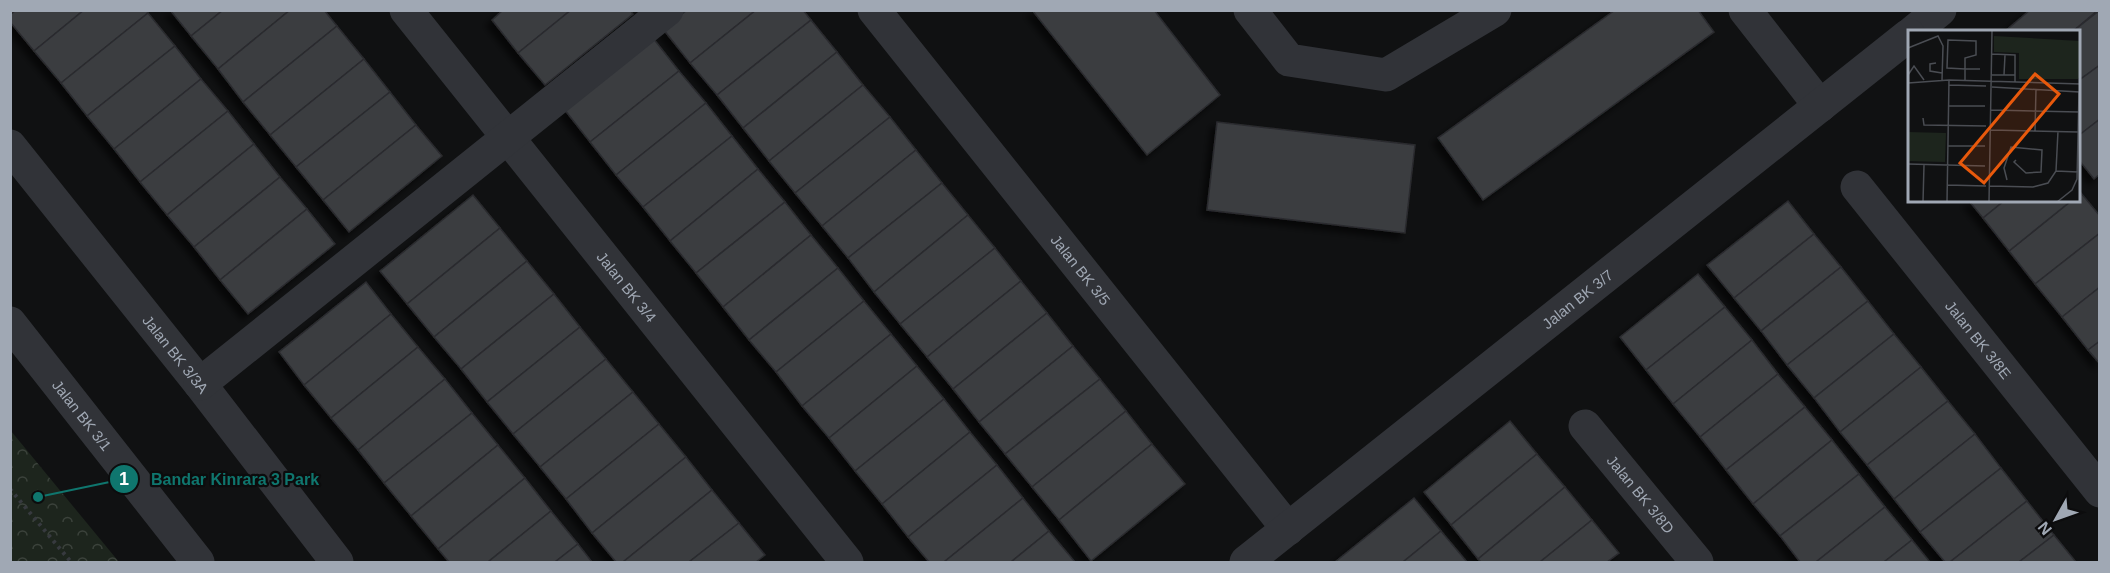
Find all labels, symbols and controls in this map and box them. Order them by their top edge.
inset map [1908,30,2080,202]
street label: Jalan BK 3/5 [1048,231,1114,308]
street label: Jalan BK 3/4 [594,248,660,325]
street label: Jalan BK 3/7 [1539,266,1616,332]
street label: Jalan BK 3/8E [1942,297,2015,382]
street label: Jalan BK 3/3A [140,311,212,396]
street label: Jalan BK 3/1 [49,376,115,454]
street label: Jalan BK 3/8D [1604,451,1678,536]
callout: Bandar Kinrara 3 Park [109,462,331,496]
text: 1 [119,469,129,489]
text: Bandar Kinrara 3 Park [151,471,319,488]
north arrow [2026,489,2086,549]
text: N [2035,518,2055,538]

